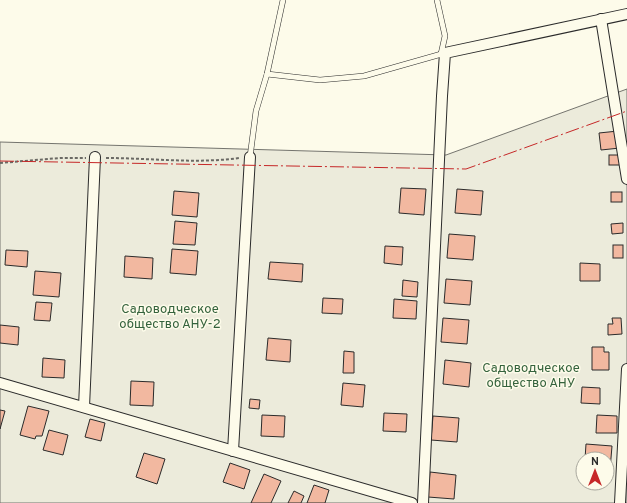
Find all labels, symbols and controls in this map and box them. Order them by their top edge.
park label: Садоводческое общество АНУ-2 [119,302,221,333]
park label: Садоводческое общество АНУ [482,361,580,392]
north arrow [575,451,615,491]
text: N [591,455,599,469]

